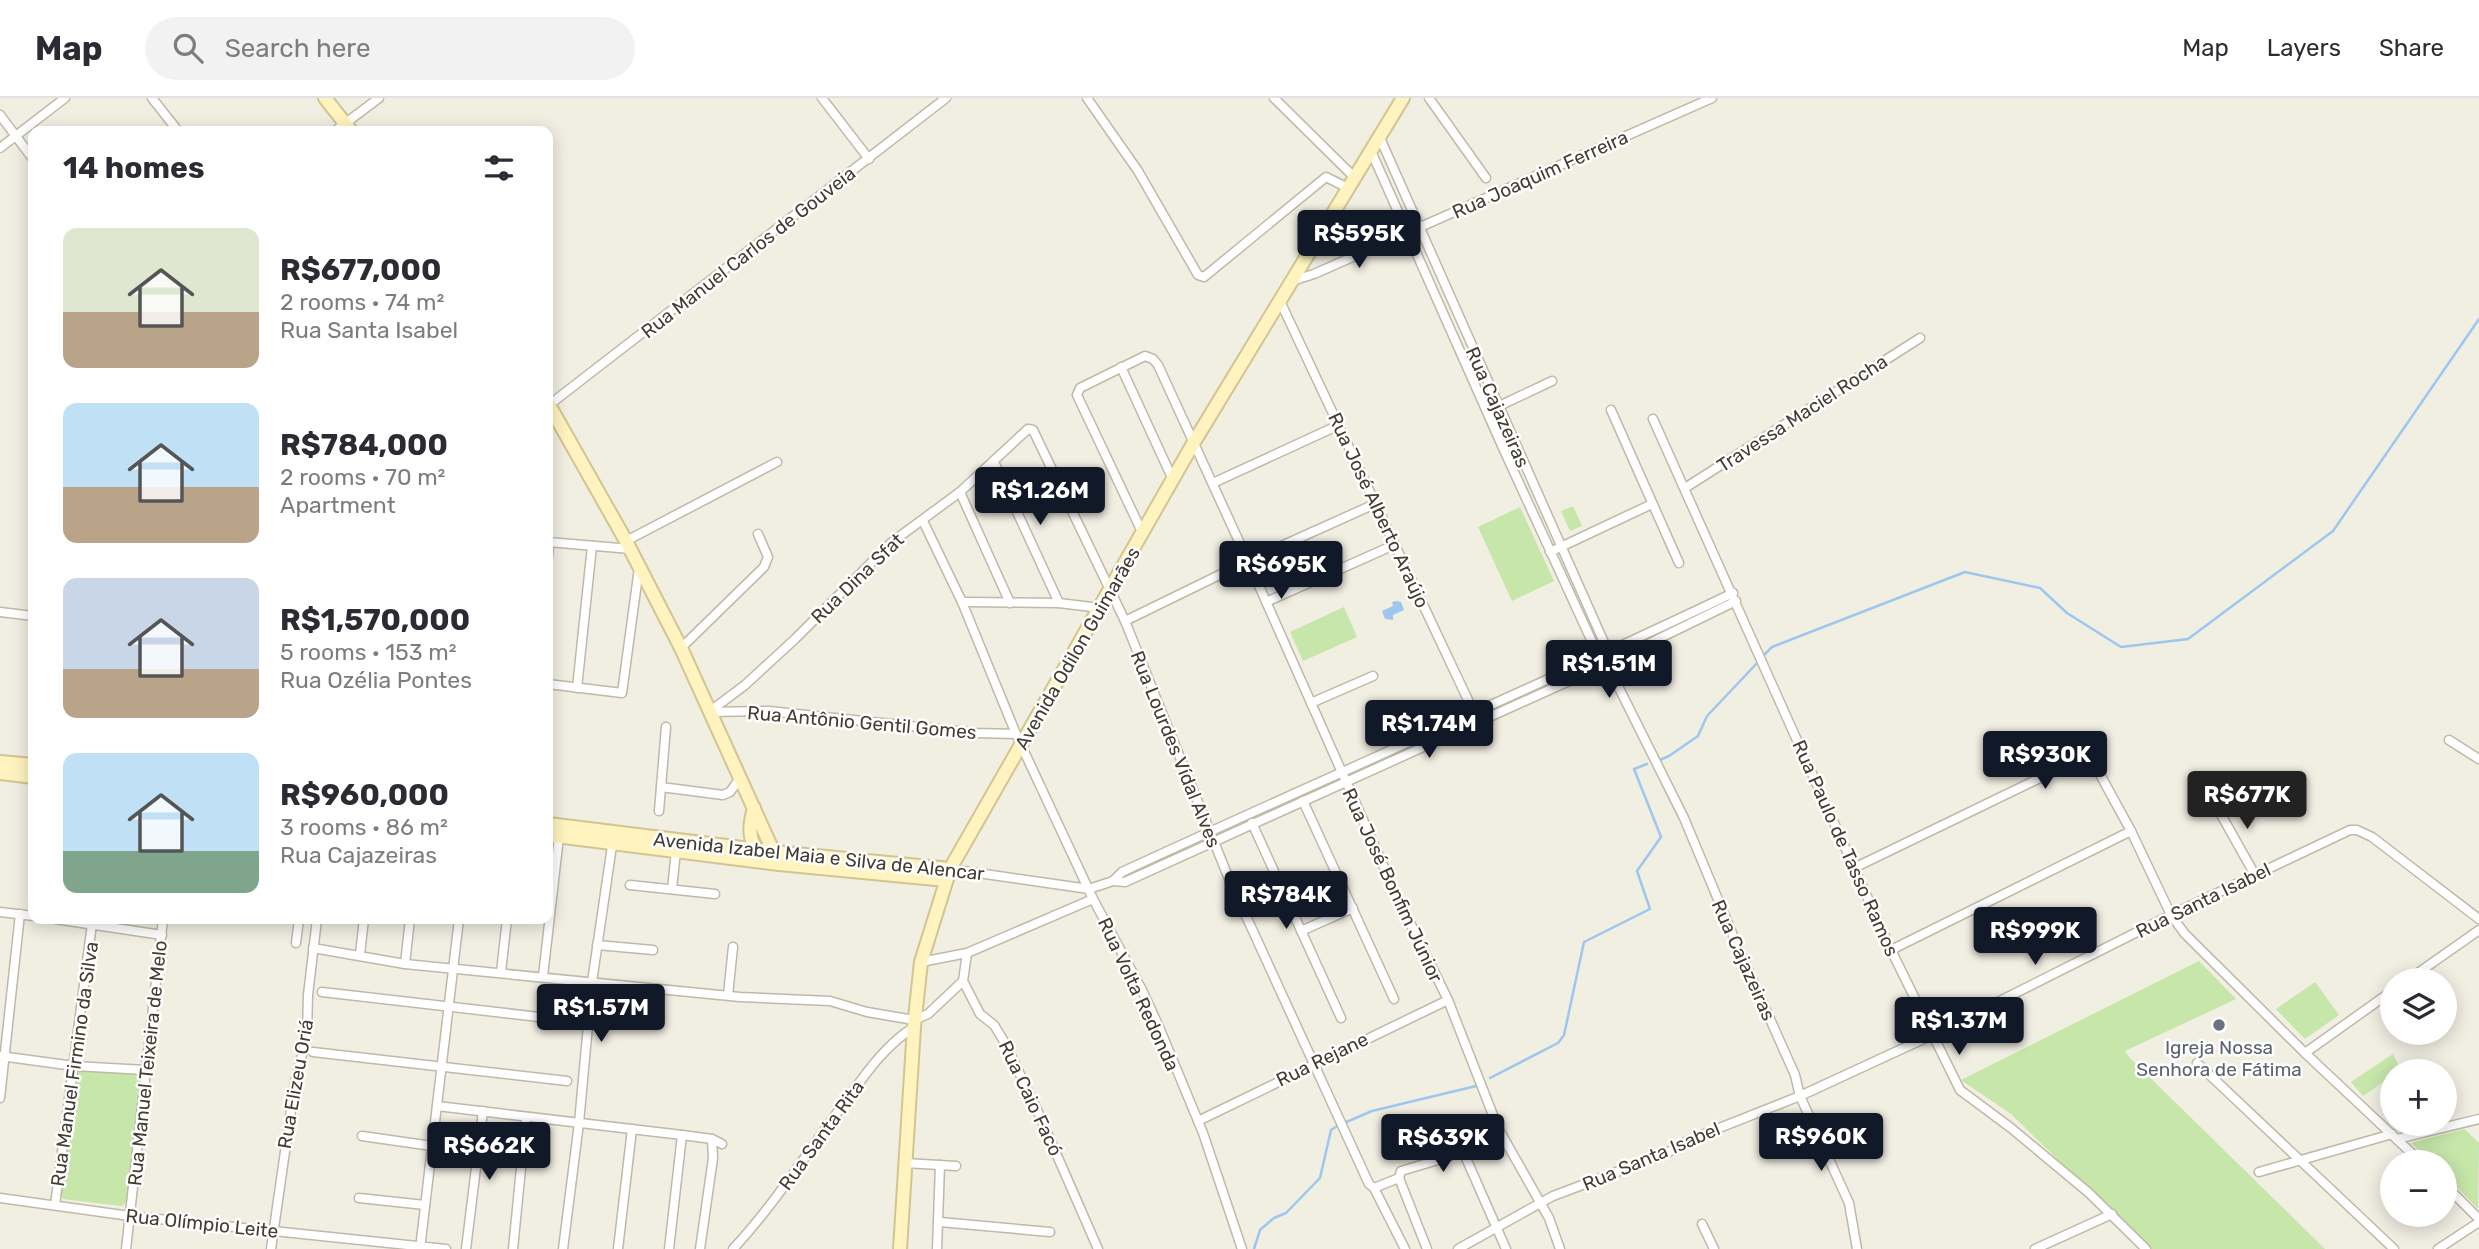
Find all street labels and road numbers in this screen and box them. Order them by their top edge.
street label: Rua Joaquim Ferreira [1449,125,1632,224]
street label: Rua Manuel Carlos de Gouveia [637,162,860,343]
street label: Rua Cajazeiras [1461,343,1534,471]
street label: Travessa Maciel Rocha [1713,350,1892,477]
street label: Rua José Alberto Araújo [1323,409,1434,612]
street label: Rua Dina Sfat [806,528,909,628]
street label: Avenida Odilon Guimarães [1010,543,1145,754]
street label: Rua Lourdes Vídal Alves [1126,647,1226,851]
street label: Rua Antônio Gentil Gomes [746,701,978,744]
street label: Rua Paulo de Tasso Ramos [1787,736,1904,960]
street label: Rua José Bonfim Júnior [1337,784,1448,987]
street label: Avenida Izabel Maia e Silva de Alencar [652,828,986,885]
street label: Rua Santa Isabel [2132,858,2274,943]
street label: Rua Cajazeiras [1707,896,1780,1024]
street label: Rua Volta Redonda [1093,914,1184,1075]
street label: Rua Manuel Teixeira de Melo [123,939,172,1187]
street label: Rua Manuel Firmino da Silva [46,940,103,1188]
street label: Rua Elizeu Oriá [273,1017,318,1151]
street label: Rua Rejane [1272,1027,1372,1092]
street label: Rua Caio Facó [994,1037,1067,1160]
street label: Rua Santa Rita [774,1076,869,1195]
street label: Rua Santa Isabel [1579,1117,1723,1196]
street label: Rua Olímpio Leite [125,1204,279,1243]

